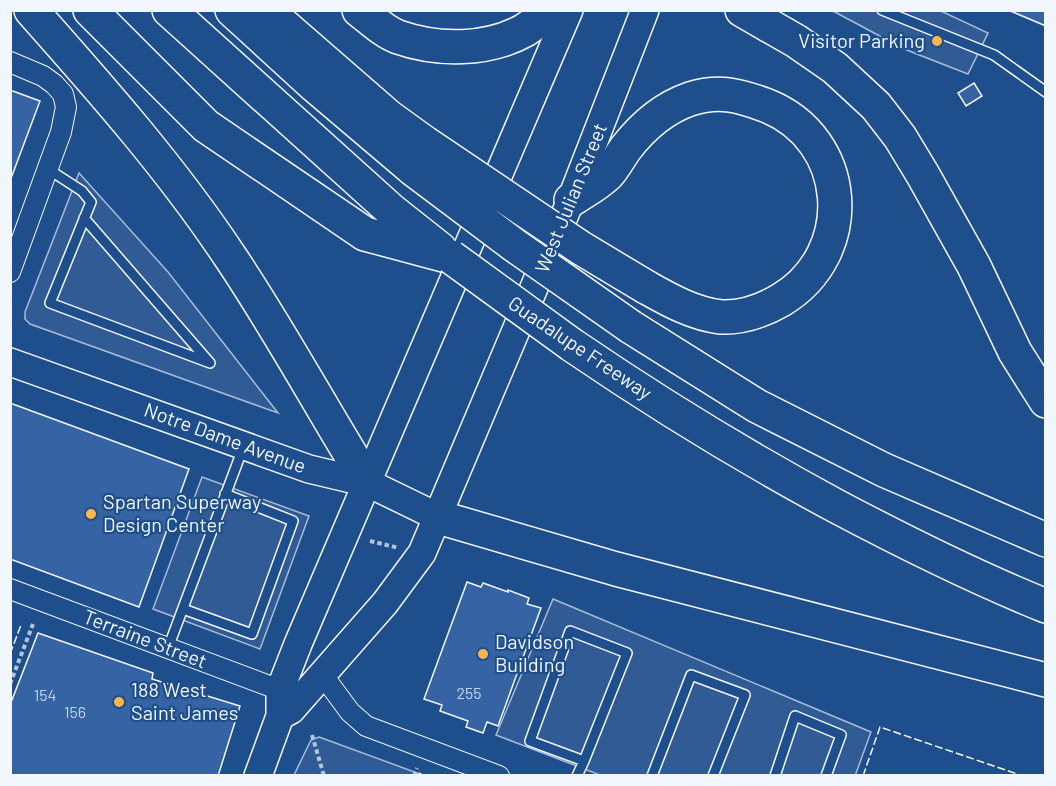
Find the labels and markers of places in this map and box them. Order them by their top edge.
place label: Visitor Parking [798,28,925,52]
marker: Visitor Parking [930,34,944,48]
place label: Spartan Superway Design Center [103,489,261,536]
marker: Spartan Superway Design Center [84,507,98,521]
place label: Davidson Building [495,629,574,676]
marker: Davidson Building [476,647,490,661]
place label: 188 West Saint James [131,677,238,724]
marker: 188 West Saint James [112,695,126,709]

